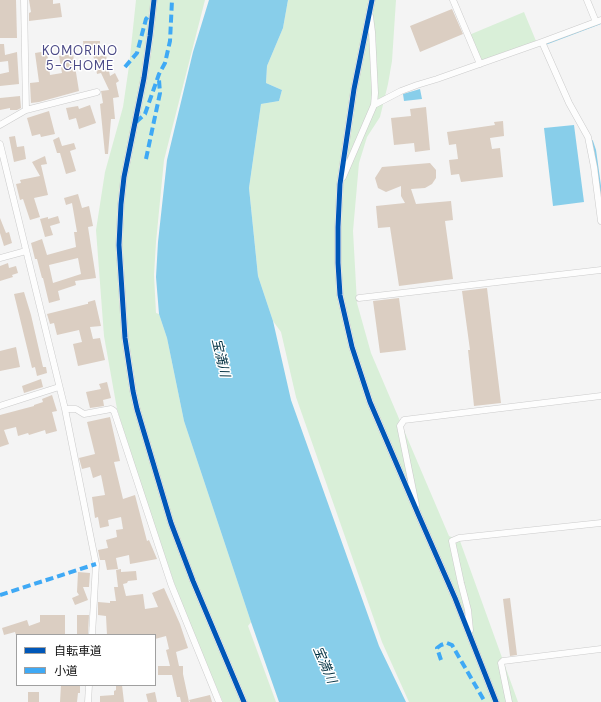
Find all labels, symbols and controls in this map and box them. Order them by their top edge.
district label: KOMORINO 5-CHOME [42,44,118,75]
water label: 宝満川 [208,337,232,379]
legend [16,634,156,686]
text: 自転車道 [54,643,102,659]
water label: 宝満川 [309,644,339,686]
text: 小道 [54,663,78,679]

